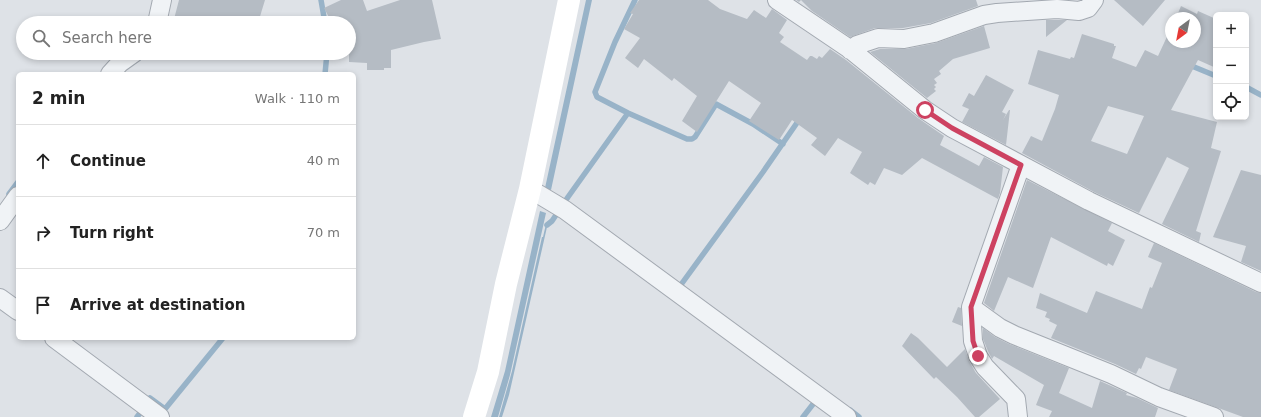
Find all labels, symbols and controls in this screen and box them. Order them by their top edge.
north arrow [1165,12,1201,48]
map controls [1213,12,1249,120]
button: + [1213,12,1249,48]
search box [16,16,356,60]
icon: search [30,27,52,49]
text: Search here [62,29,152,47]
button: − [1213,48,1249,84]
button: locate [1213,84,1249,120]
text: 2 min [32,88,85,108]
text: Walk · 110 m [255,91,340,106]
route start [916,101,934,119]
icon: ahead [32,150,54,172]
text: Continue [70,152,146,170]
text: 40 m [307,153,340,168]
icon: right [32,222,54,244]
text: Turn right [70,224,154,242]
text: 70 m [307,225,340,240]
icon: arrive [32,294,54,316]
text: Arrive at destination [70,296,245,314]
route end [969,347,987,365]

